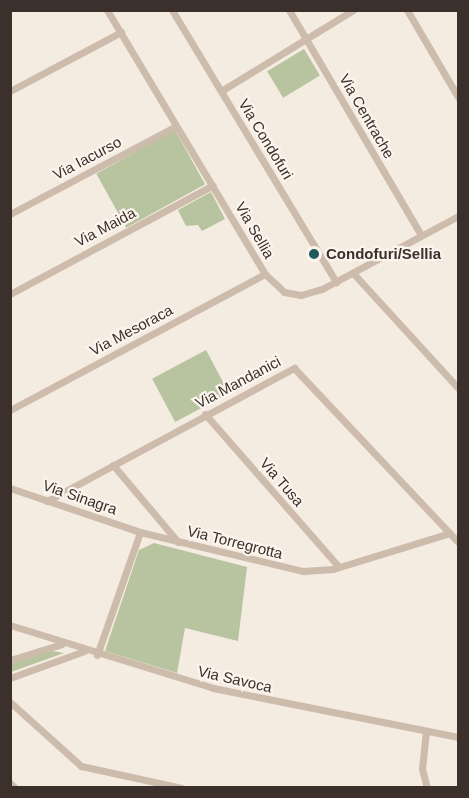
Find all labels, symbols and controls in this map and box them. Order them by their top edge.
street label: Via Centrache [336,70,398,162]
street label: Via Condofuri [235,96,297,182]
street label: Via Iacurso [50,133,124,183]
street label: Via Sellia [232,199,278,261]
street label: Via Maida [71,203,139,251]
place label: Condofuri/Sellia [326,245,441,263]
marker: Condofuri/Sellia [307,247,321,261]
street label: Via Mesoraca [86,301,176,359]
street label: Via Mandanici [192,352,284,412]
street label: Via Tusa [256,454,308,510]
street label: Via Sinagra [41,476,119,518]
street label: Via Torregrotta [185,521,285,563]
street label: Via Savoca [196,662,274,696]

